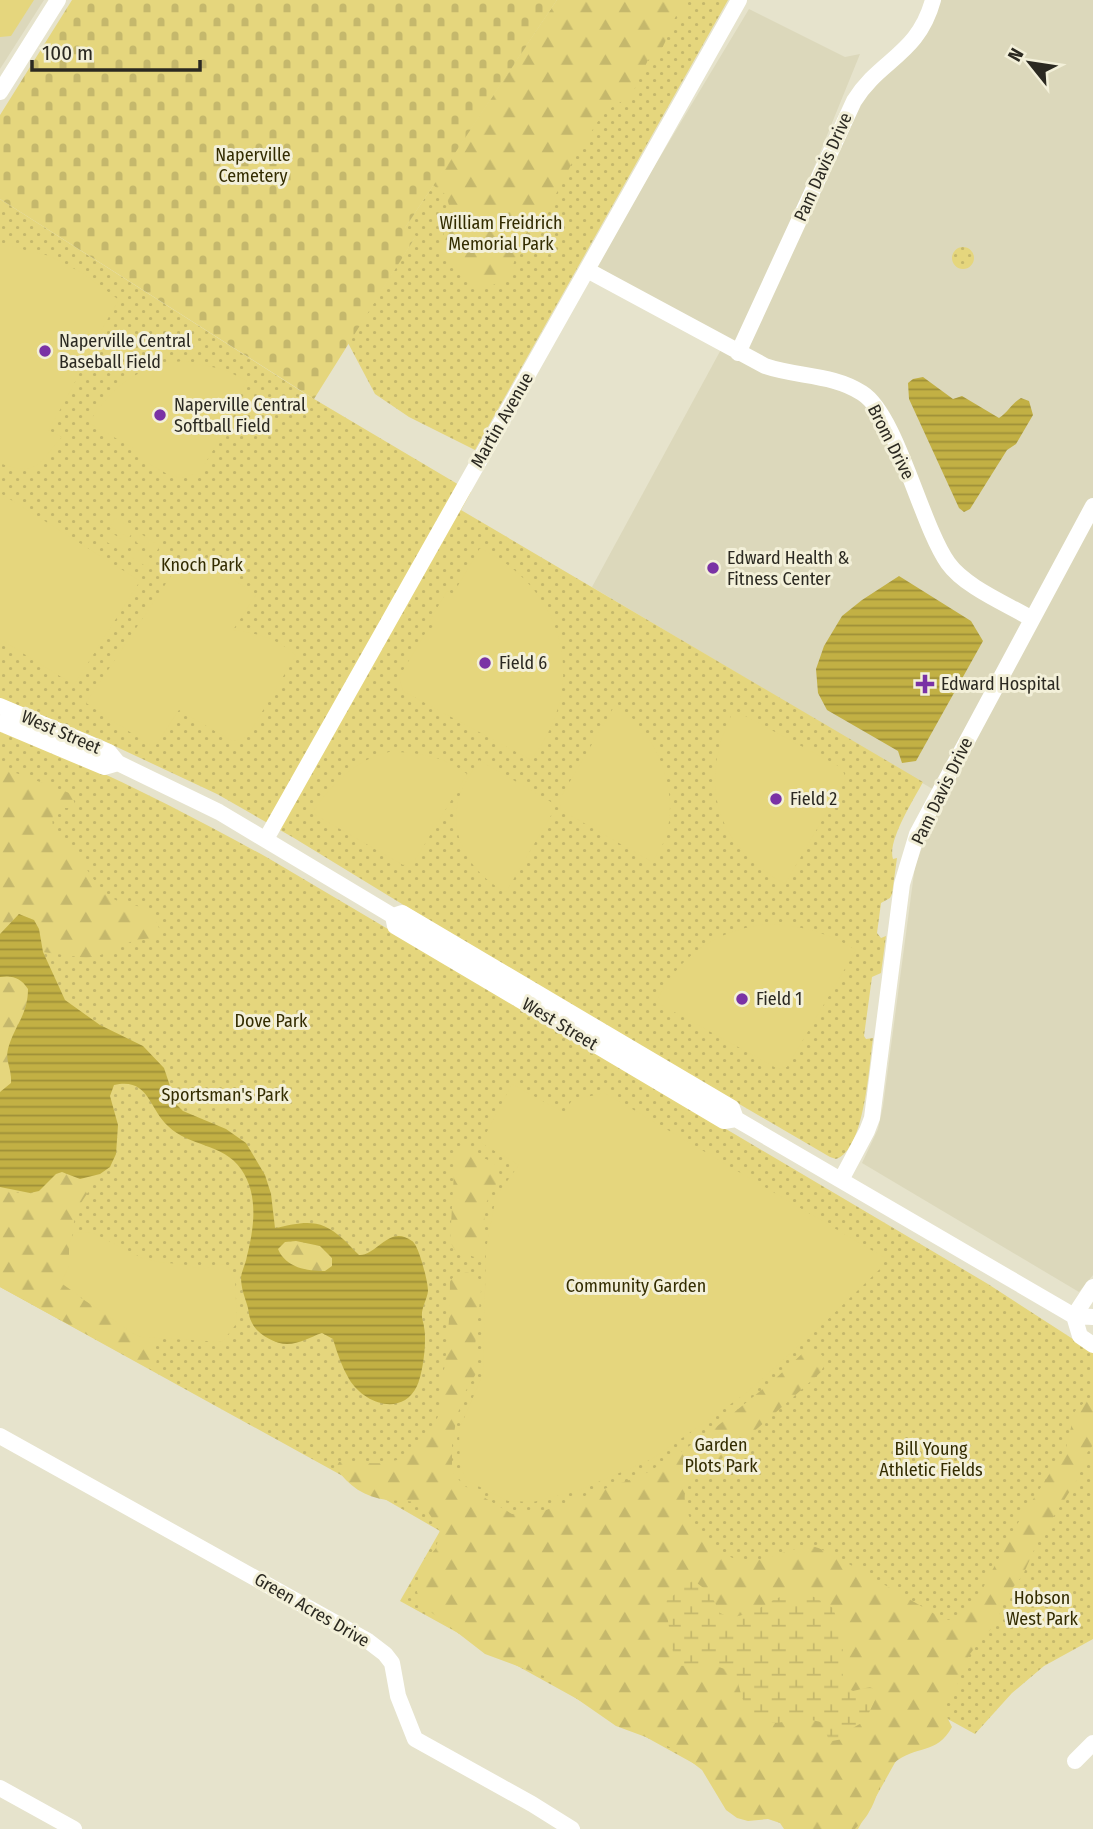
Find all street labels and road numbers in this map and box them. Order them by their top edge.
street label: Pam Davis Drive [789,109,857,225]
street label: Martin Avenue [466,368,538,471]
street label: Brom Drive [863,401,919,483]
street label: West Street [18,705,104,759]
street label: Pam Davis Drive [907,734,978,848]
street label: West Street [518,993,602,1055]
street label: Green Acres Drive [250,1568,374,1652]

